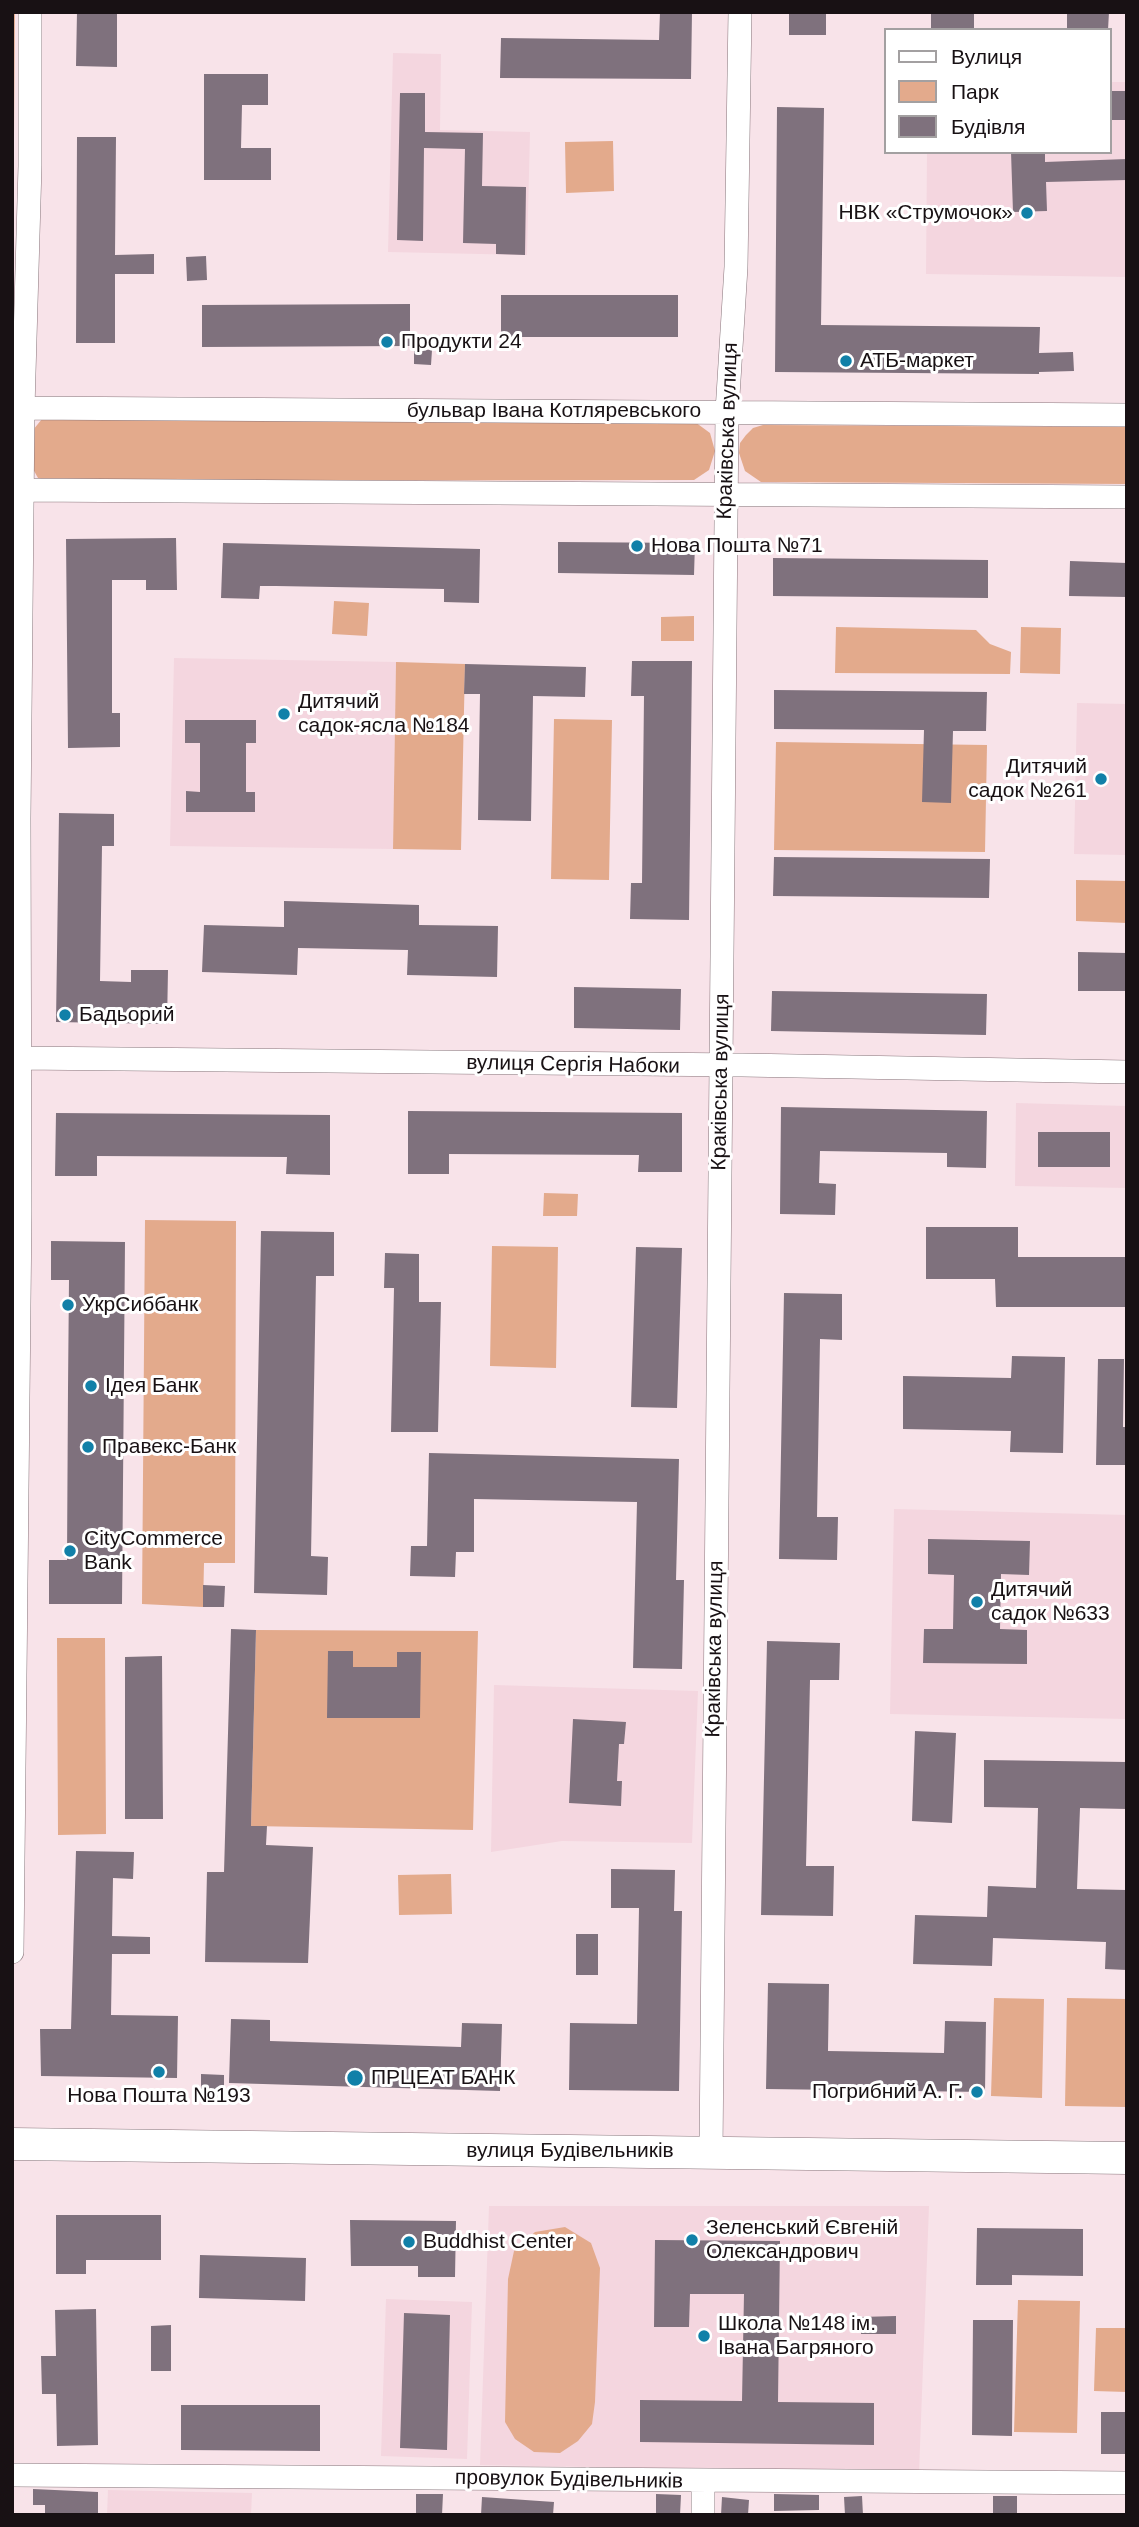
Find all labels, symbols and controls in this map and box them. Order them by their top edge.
legend [884,28,1111,154]
text: Вулиця [951,45,1022,68]
text: Парк [951,80,999,103]
text: Будівля [951,115,1025,138]
place label: НВК «Струмочок» [838,200,1013,226]
marker: НВК «Струмочок» [1019,205,1035,221]
place label: Продукти 24 [401,329,522,355]
marker: Продукти 24 [379,334,395,350]
street label: Краківська вулиця [712,342,744,520]
place label: АТБ-маркет [860,348,974,374]
marker: АТБ-маркет [838,353,854,369]
street label: бульвар Івана Котляревського [407,398,701,424]
place label: Нова Пошта №71 [651,533,823,559]
marker: Нова Пошта №71 [629,538,645,554]
place label: Дитячий садок-ясла №184 [298,689,469,739]
marker: Дитячий садок-ясла №184 [276,706,292,722]
place label: Дитячий садок №261 [968,754,1087,804]
marker: Дитячий садок №261 [1093,771,1109,787]
street label: Краківська вулиця [707,993,735,1171]
place label: Бадьорий [79,1002,174,1028]
marker: Бадьорий [57,1007,73,1023]
street label: вулиця Сергія Набоки [466,1051,680,1079]
place label: УкрСиббанк [82,1292,198,1318]
marker: УкрСиббанк [60,1297,76,1313]
place label: Ідея Банк [105,1373,198,1399]
marker: Ідея Банк [83,1378,99,1394]
place label: Правекс-Банк [102,1434,236,1460]
marker: Правекс-Банк [80,1439,96,1455]
place label: CityCommerce Bank [84,1526,223,1576]
marker: CityCommerce Bank [62,1543,78,1559]
street label: Краківська вулиця [701,1560,729,1738]
place label: Дитячий садок №633 [991,1577,1110,1627]
marker: Дитячий садок №633 [969,1594,985,1610]
marker: Нова Пошта №193 [151,2064,167,2080]
place label: ПРЦЕАТ БАНК [371,2065,515,2091]
marker: ПРЦЕАТ БАНК [345,2068,365,2088]
place label: Погрибний А. Г. [812,2079,963,2105]
place label: Нова Пошта №193 [67,2083,251,2109]
marker: Погрибний А. Г. [969,2084,985,2100]
street label: вулиця Будівельників [466,2138,674,2164]
place label: Зеленський Євгеній Олександрович [706,2215,898,2265]
place label: Buddhist Center [423,2229,574,2255]
marker: Зеленський Євгеній Олександрович [684,2232,700,2248]
marker: Buddhist Center [401,2234,417,2250]
place label: Школа №148 ім. Івана Багряного [718,2311,876,2361]
marker: Школа №148 ім. Івана Багряного [696,2328,712,2344]
street label: провулок Будівельників [455,2465,683,2495]

